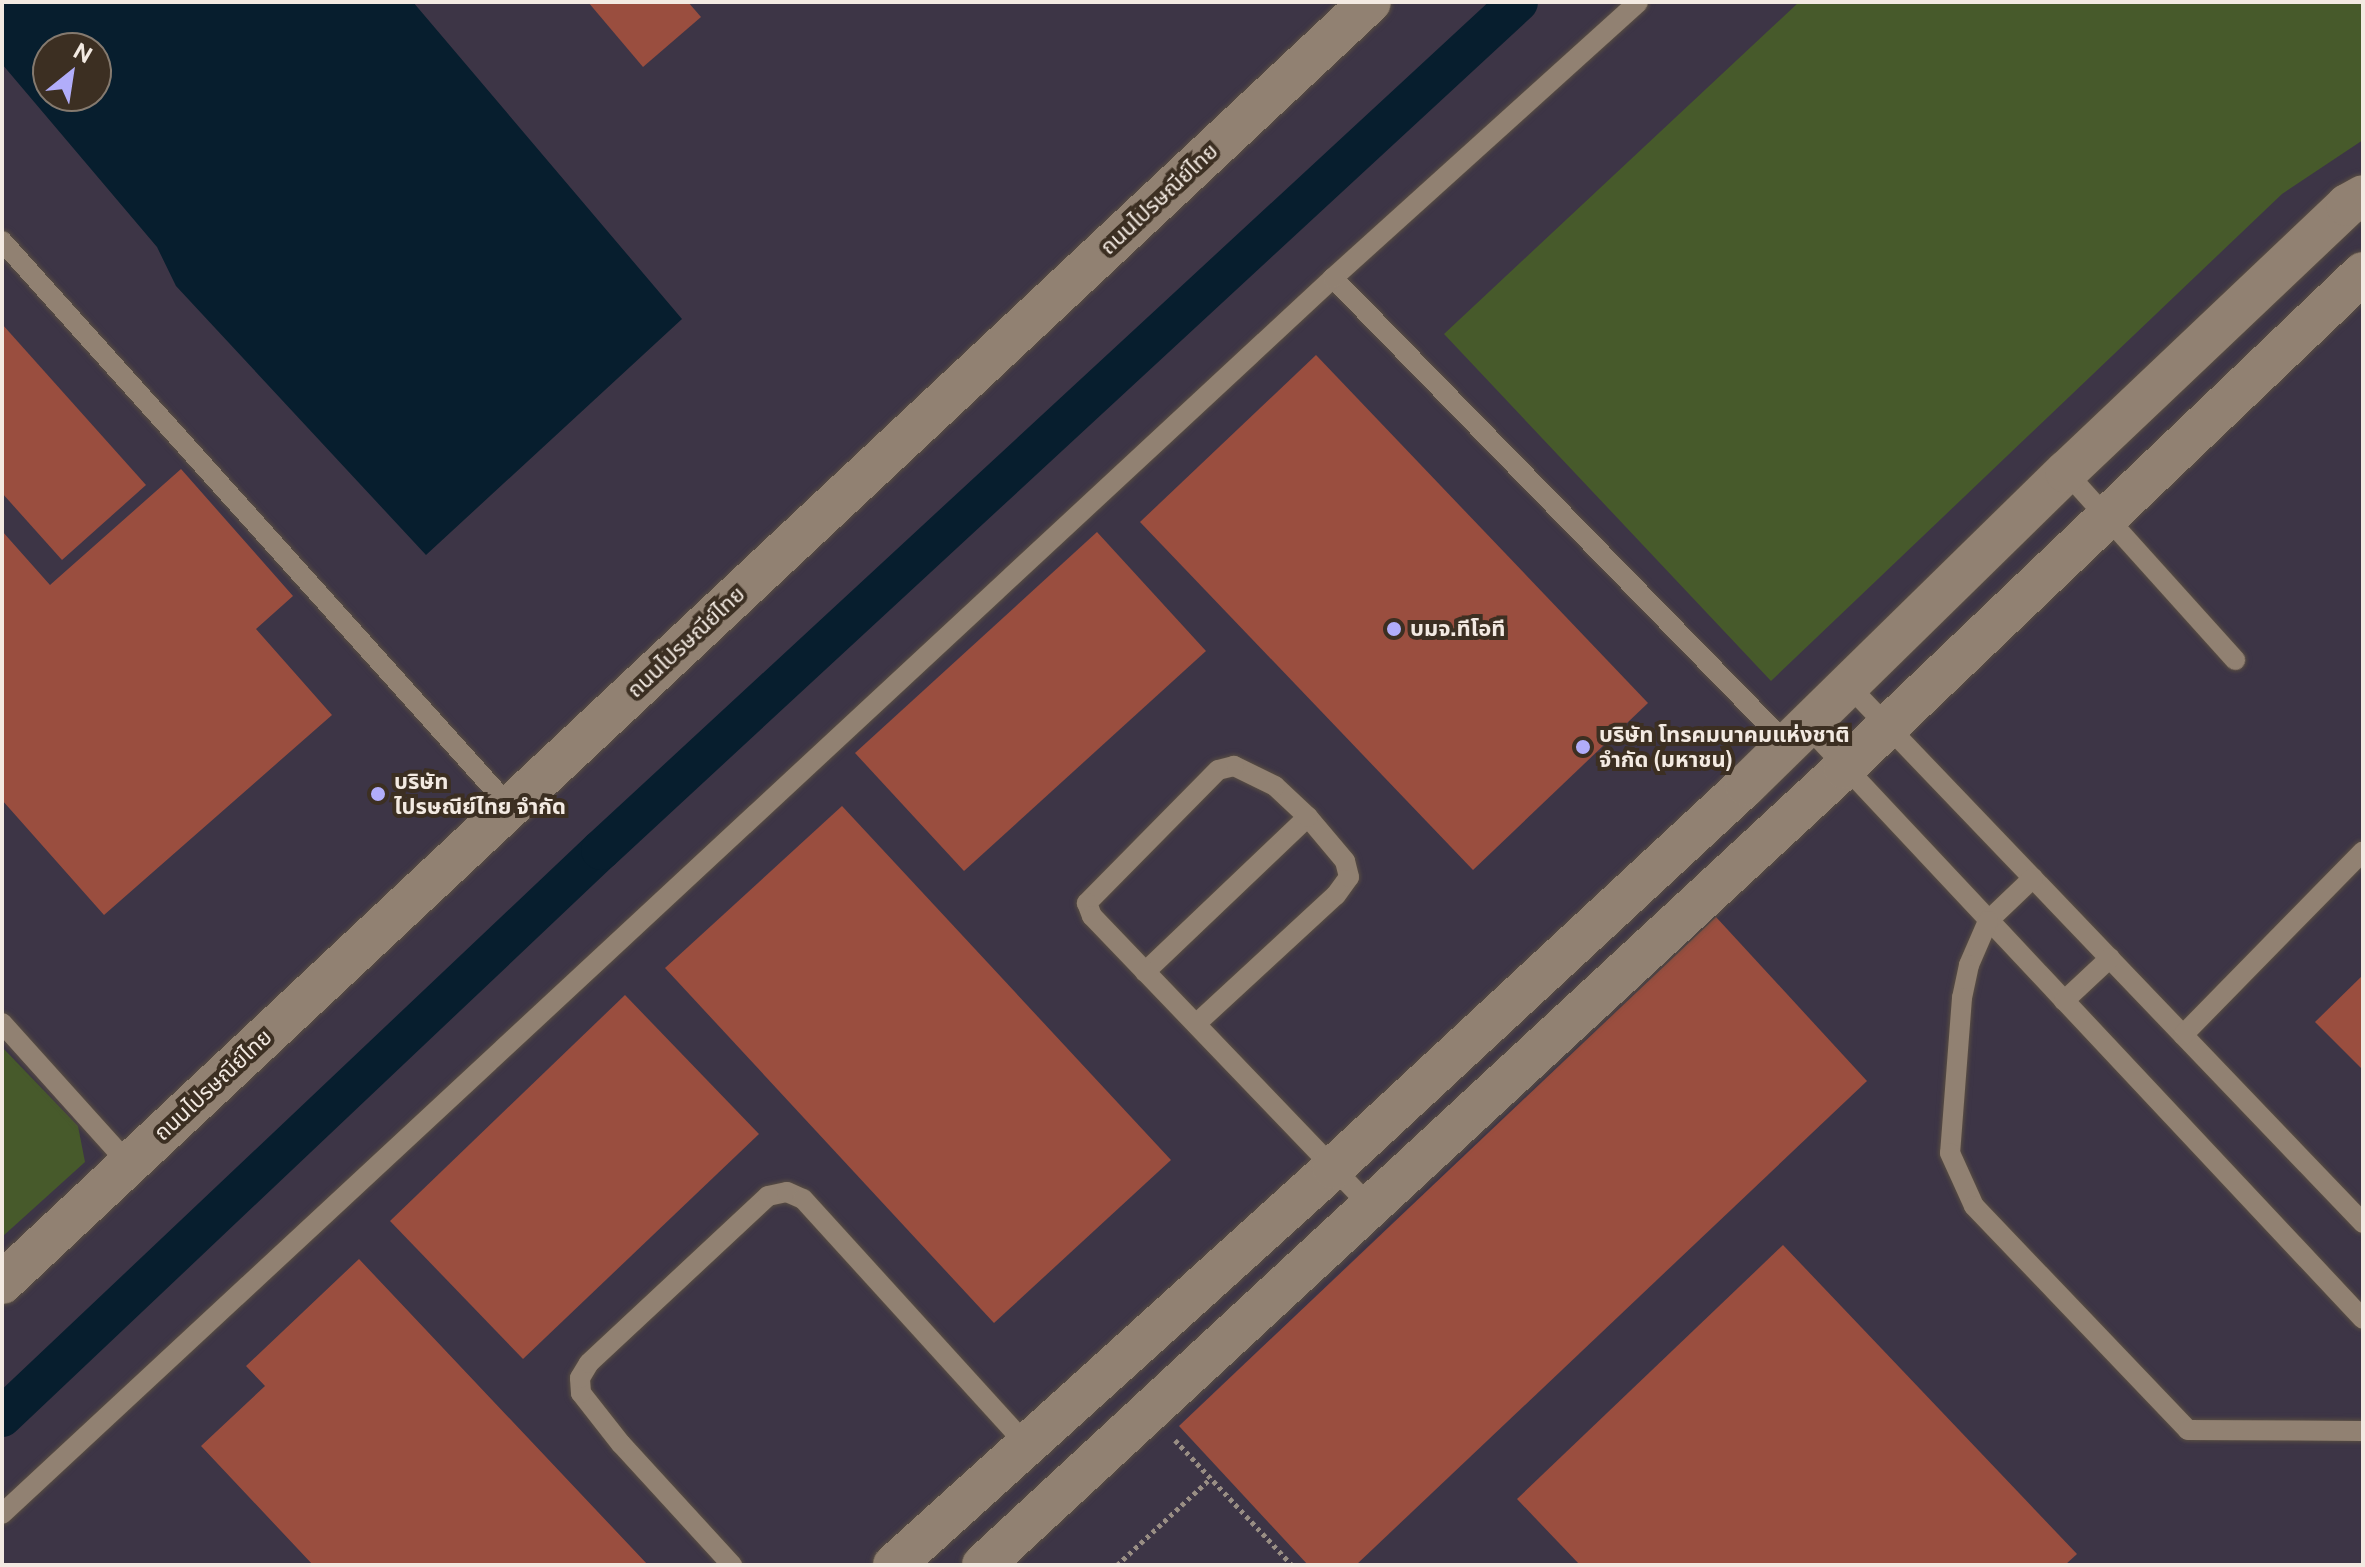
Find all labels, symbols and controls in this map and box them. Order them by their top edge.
north arrow [32,32,112,112]
text: N [69,37,97,69]
street label: ถนนไปรษณีย์ไทย [1095,138,1223,260]
street label: ถนนไปรษณีย์ไทย [622,581,750,703]
place label: บมจ.ทีโอที [1410,616,1505,642]
marker: บมจ.ทีโอที [1385,620,1403,638]
place label: บริษัท โทรคมนาคมแห่งชาติ จำกัด (มหาชน) [1599,721,1850,772]
marker: บริษัท โทรคมนาคมแห่งชาติ จำกัด (มหาชน) [1574,738,1592,756]
place label: บริษัท ไปรษณีย์ไทย จำกัด [394,768,566,820]
marker: บริษัท ไปรษณีย์ไทย จำกัด [369,785,387,803]
street label: ถนนไปรษณีย์ไทย [149,1024,277,1146]

